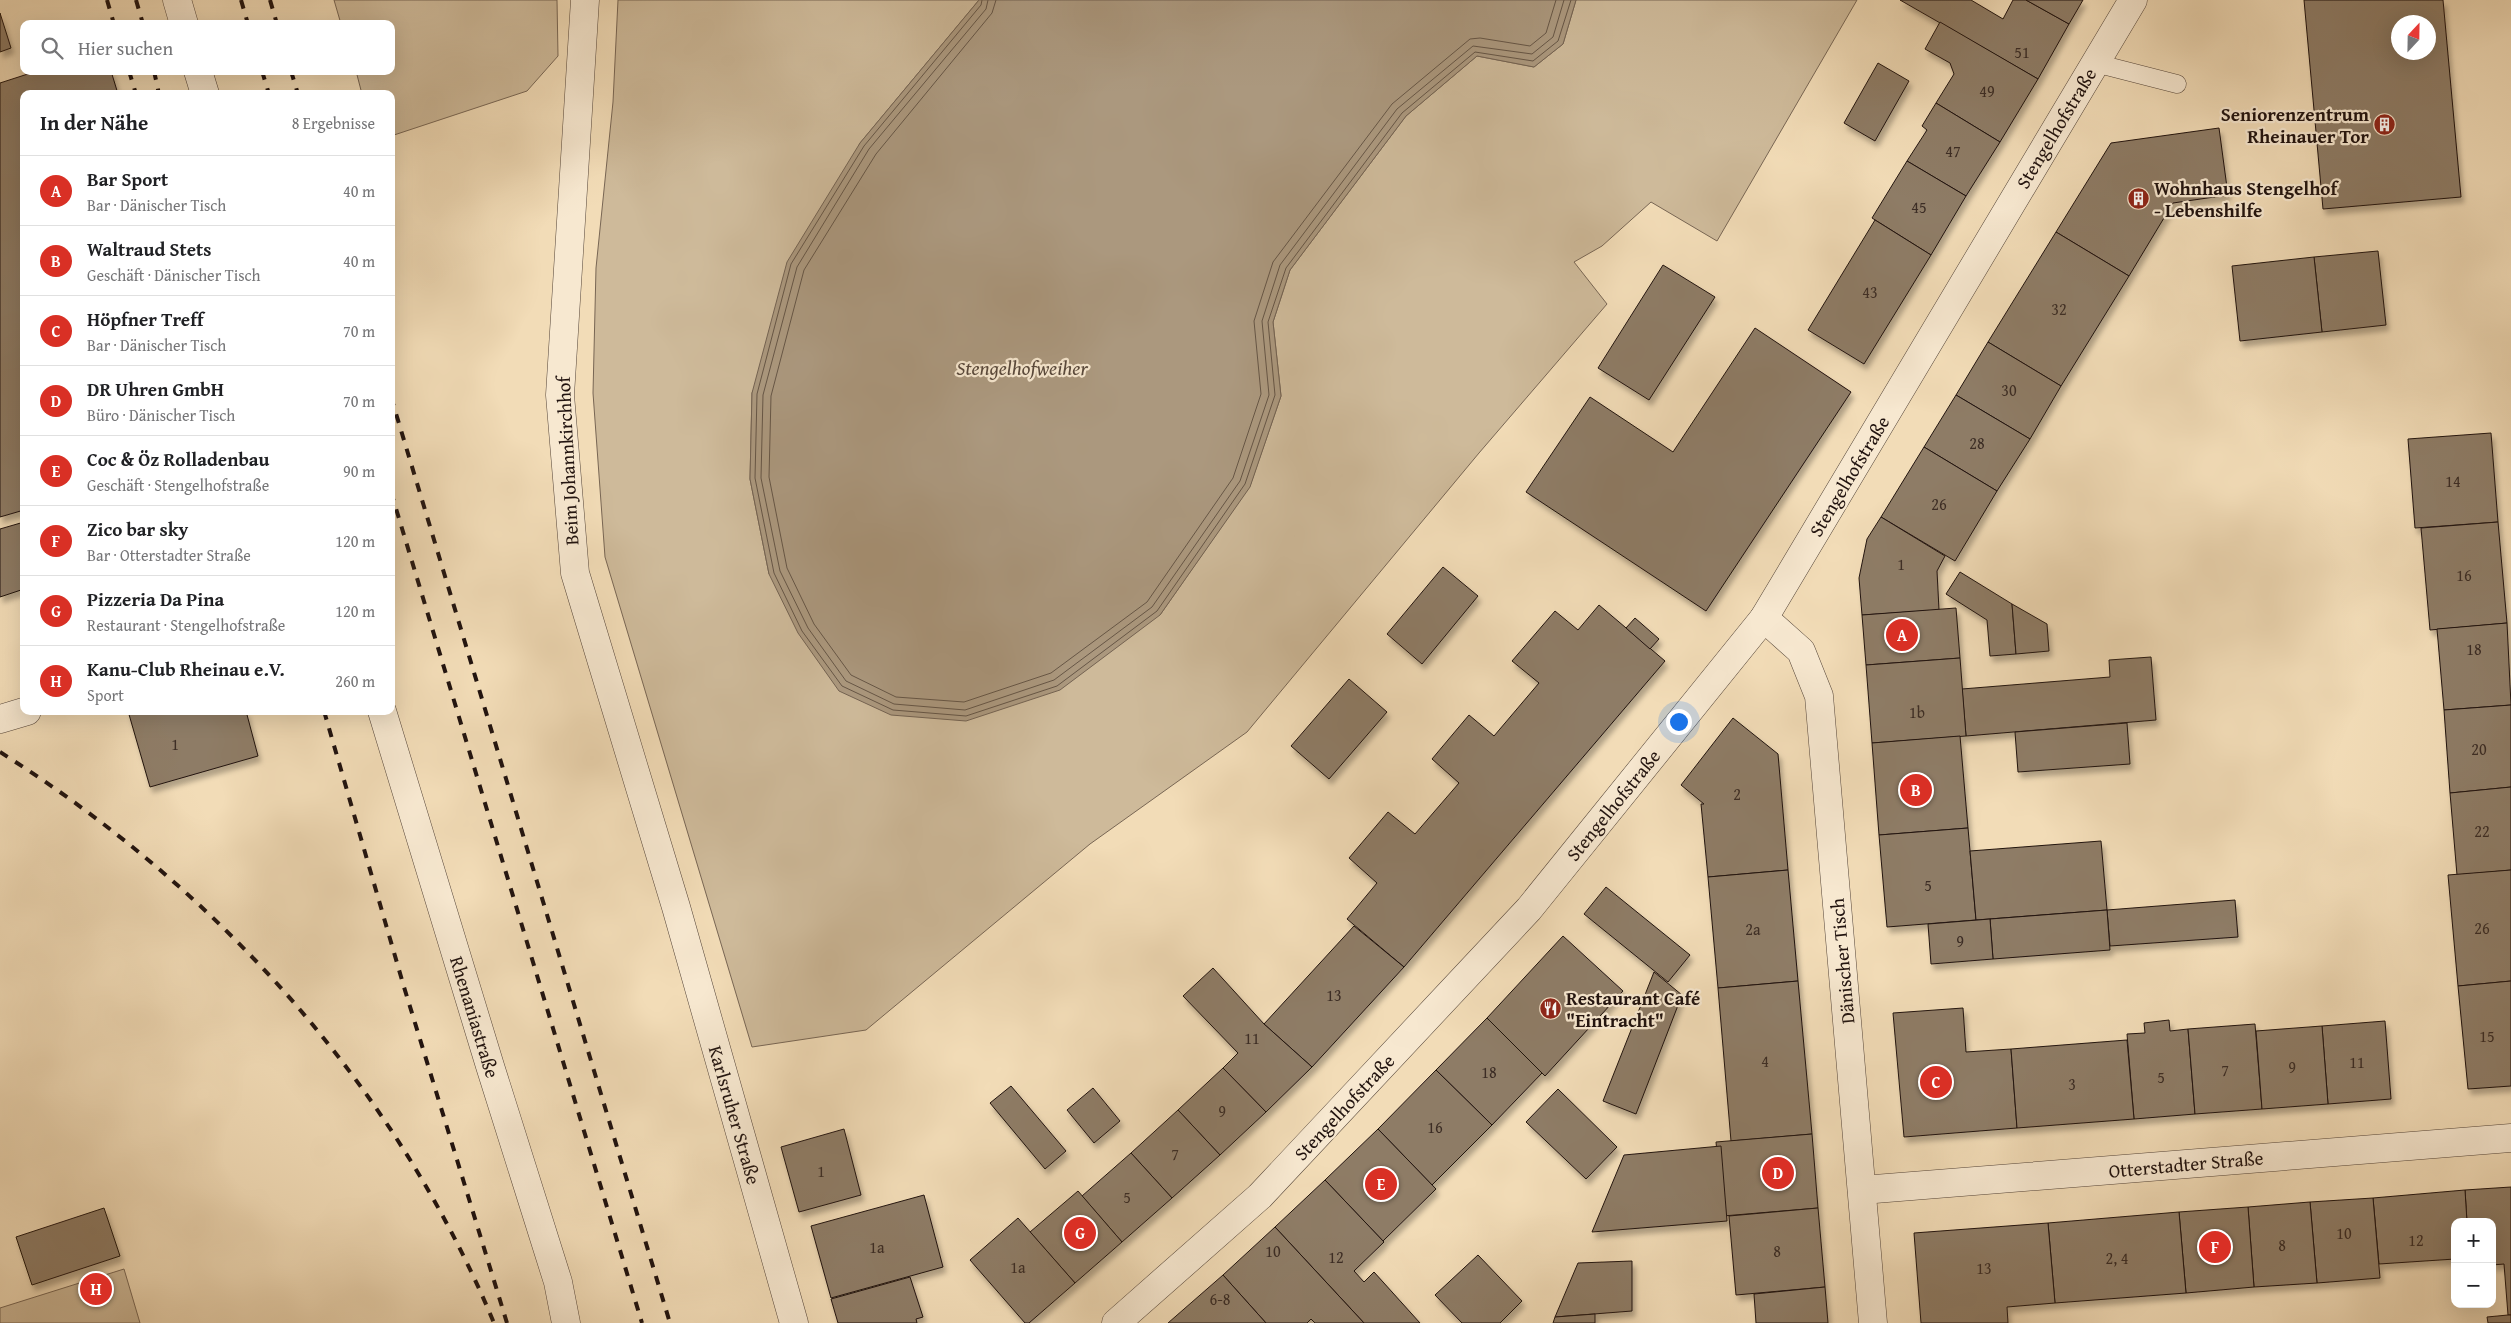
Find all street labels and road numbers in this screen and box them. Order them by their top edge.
street label: Stengelhofstraße [2009,62,2103,194]
street label: Beim Johannkirchhof [548,374,585,546]
street label: Stengelhofstraße [1802,410,1896,542]
street label: Stengelhofstraße [1559,743,1667,867]
street label: Dänischer Tisch [1823,897,1861,1025]
street label: Rhenaniastraße [443,953,507,1081]
street label: Karlsruher Straße [702,1042,768,1188]
street label: Stengelhofstraße [1287,1047,1401,1167]
street label: Otterstadter Straße [2107,1143,2265,1185]

